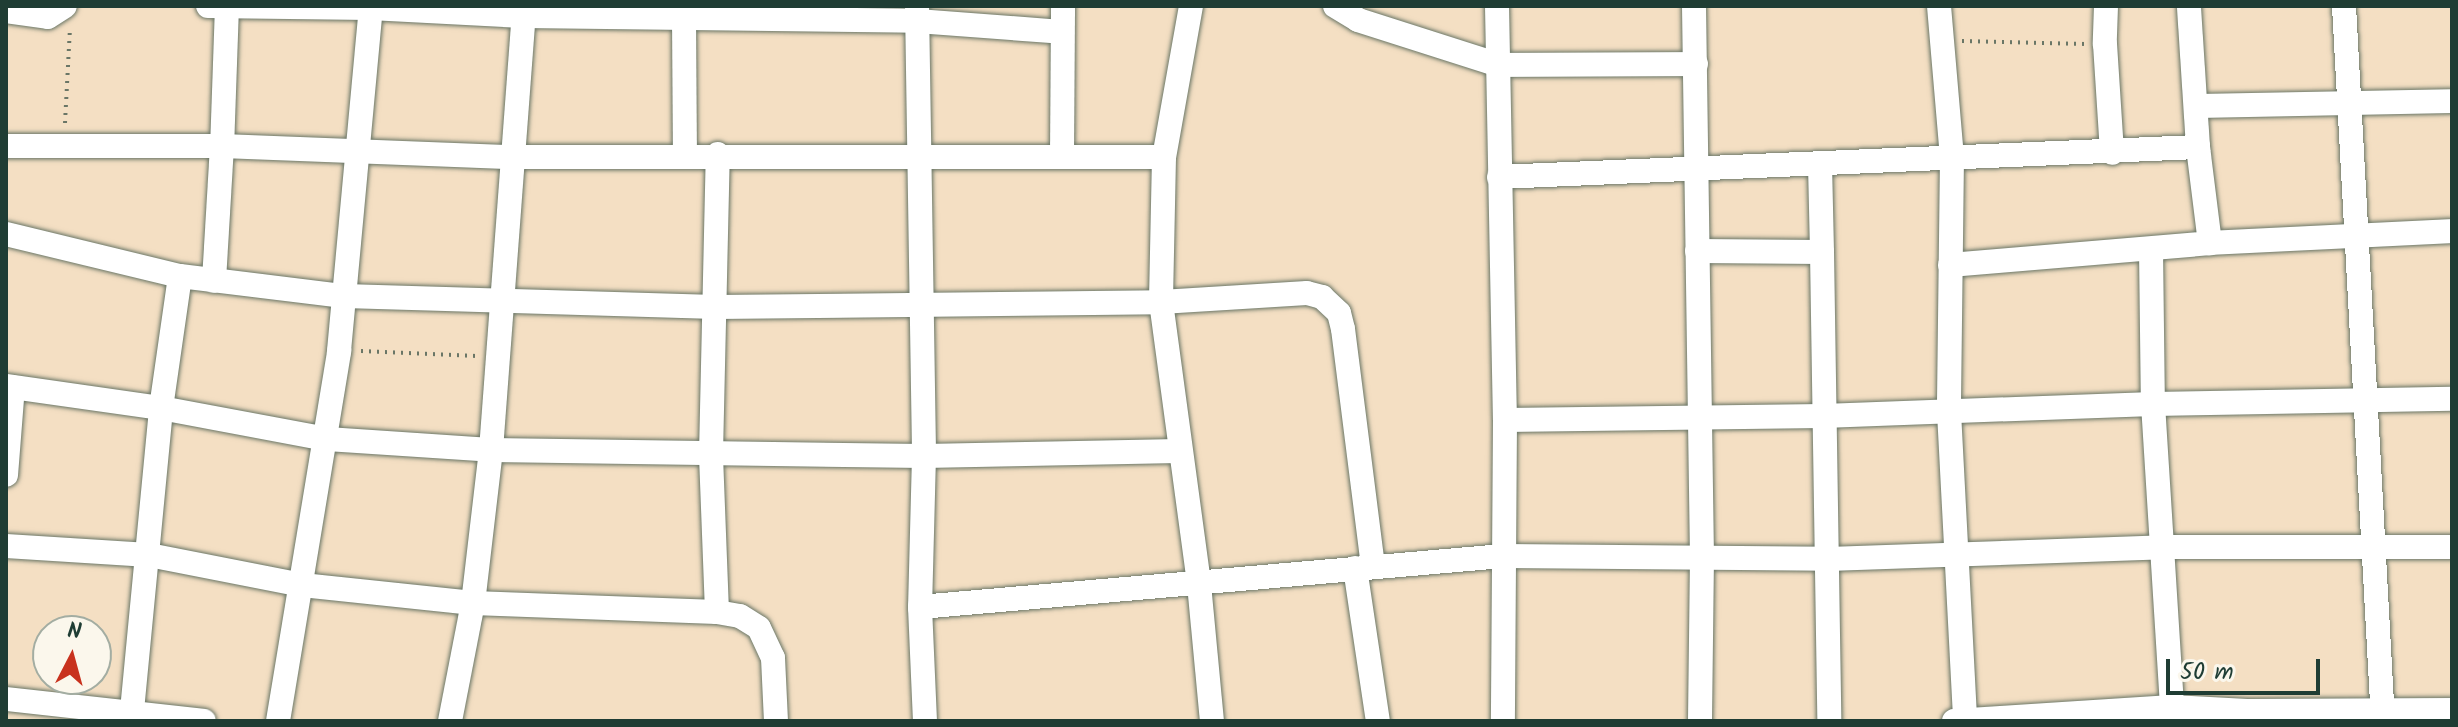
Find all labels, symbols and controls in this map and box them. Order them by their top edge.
text: N [66,614,83,651]
north arrow [32,615,112,695]
scale bar [2170,643,2324,693]
text: 50 m [2180,653,2234,692]

